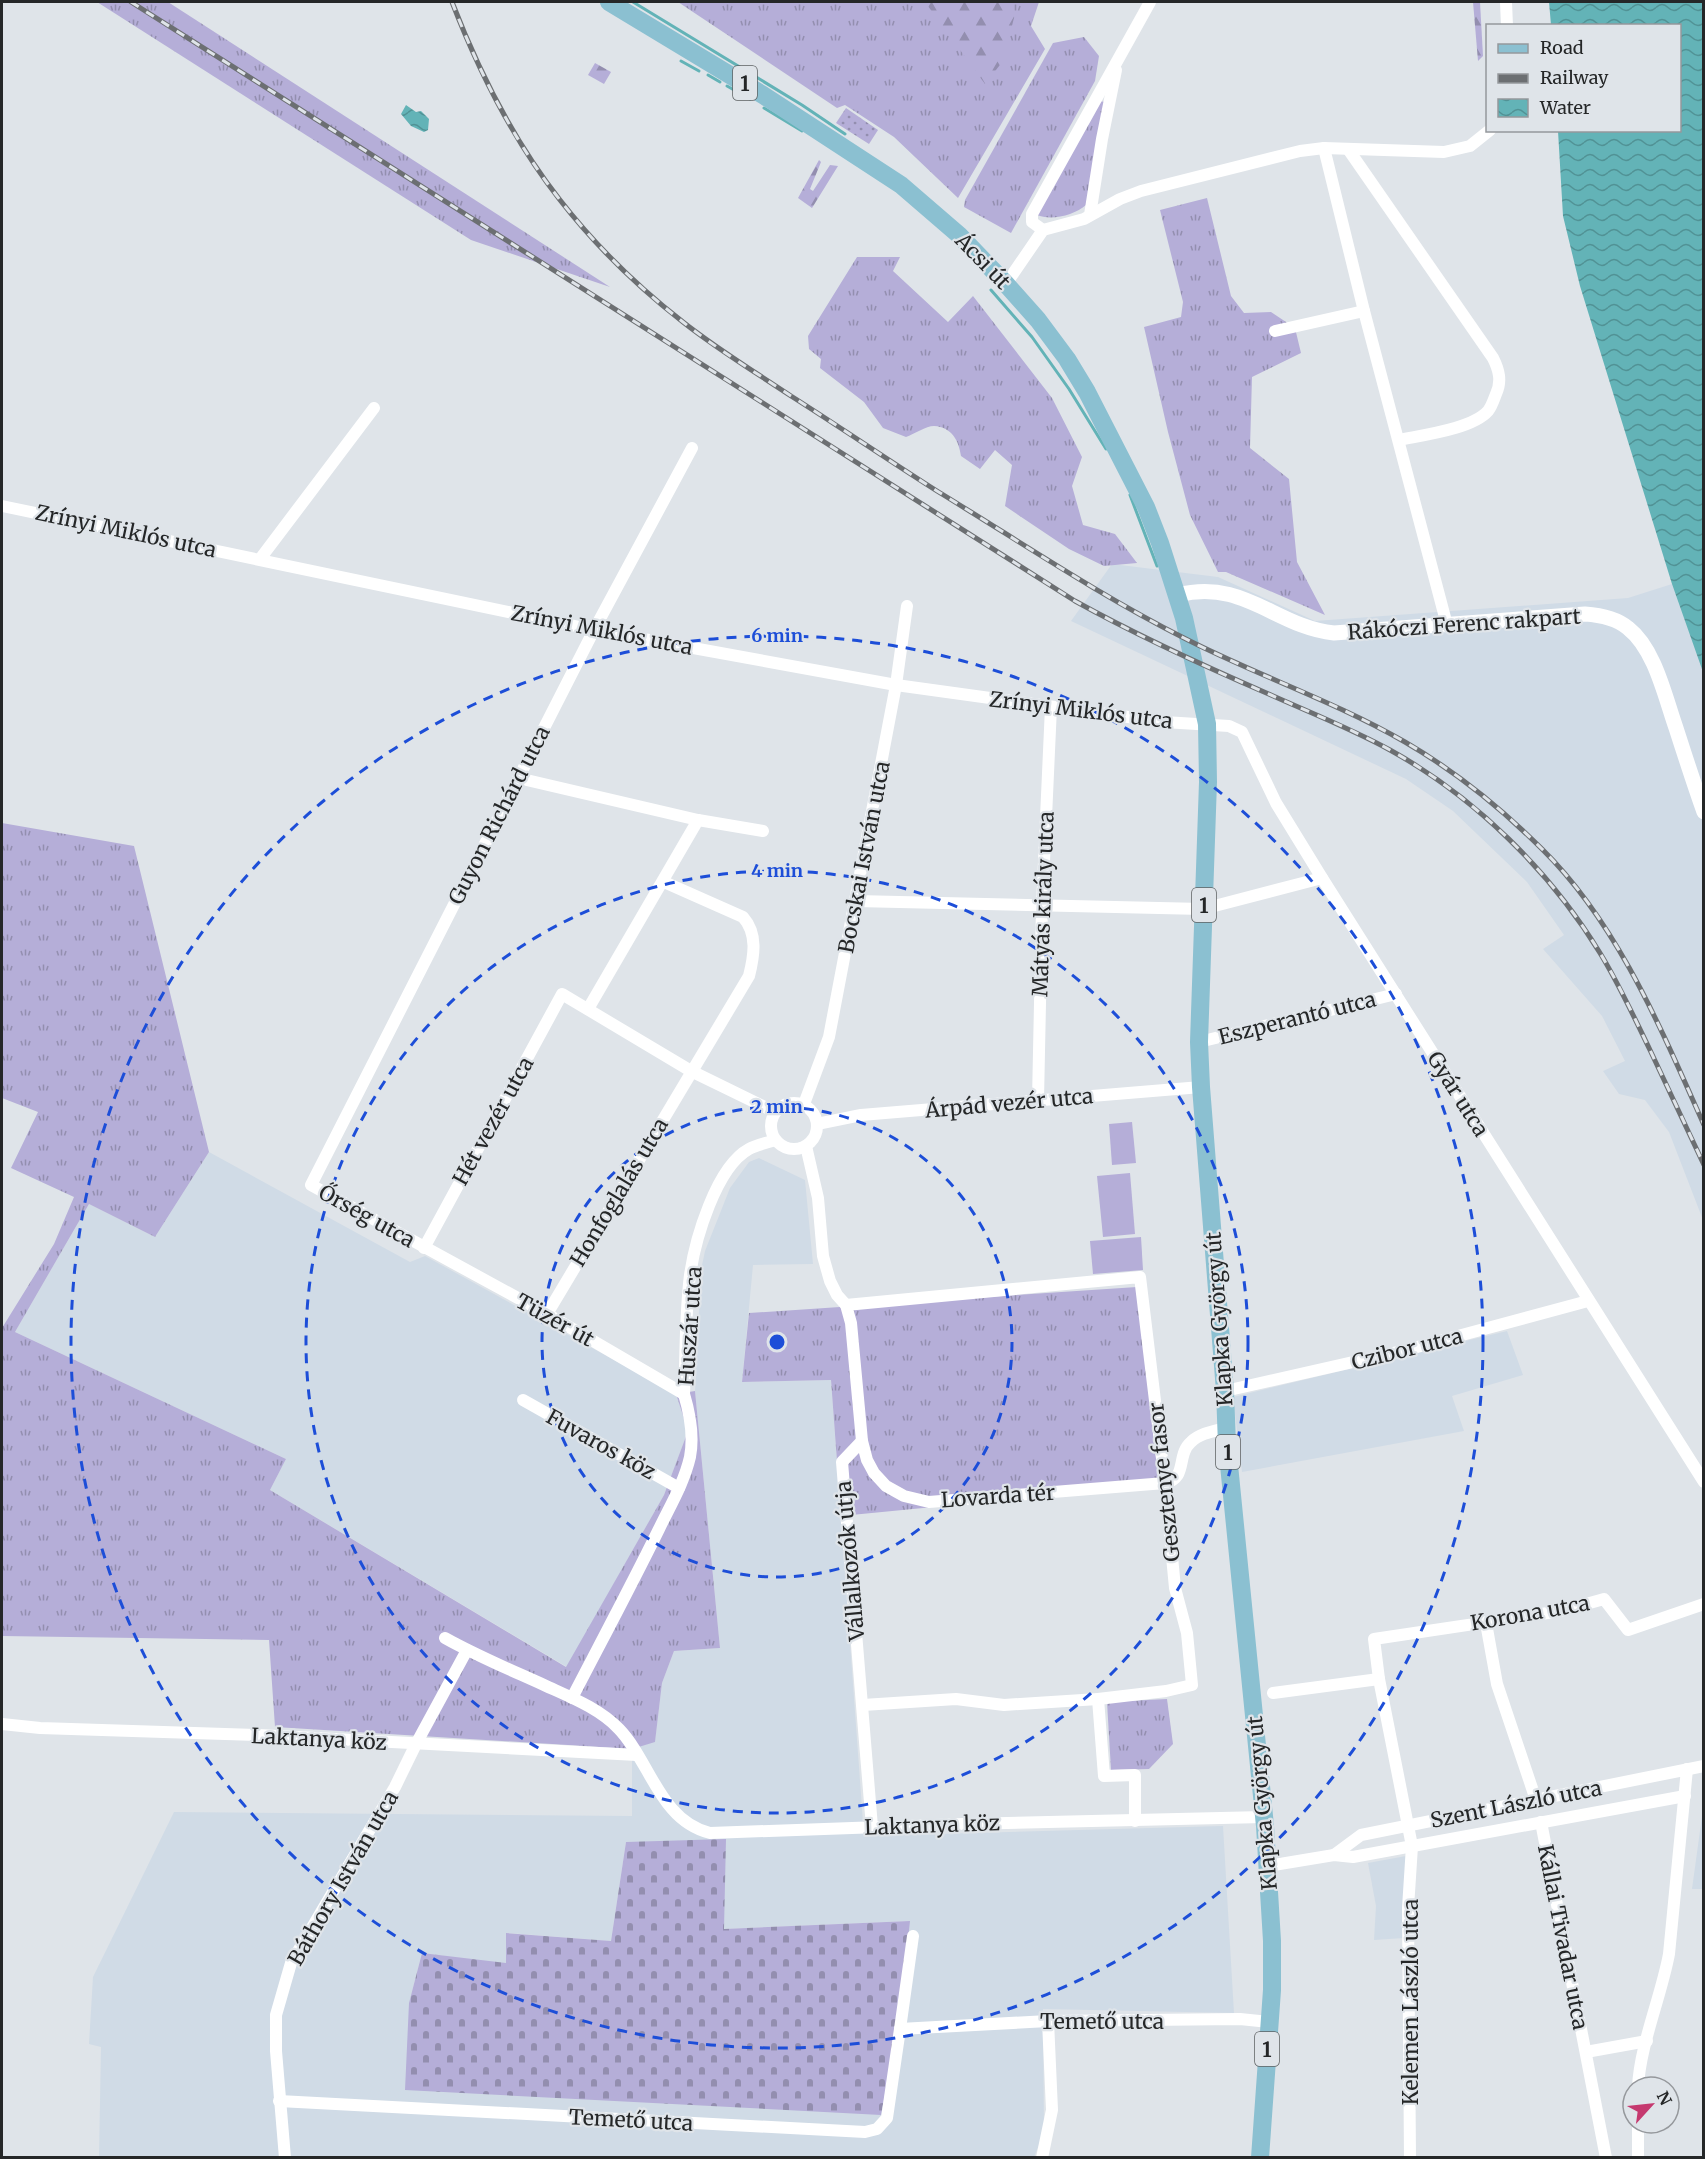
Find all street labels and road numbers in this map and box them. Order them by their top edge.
road number: 1 [733,66,757,100]
street label: Ácsi út [949,226,1017,295]
street label: Zrínyi Miklós utca [33,499,219,563]
street label: Zrínyi Miklós utca [509,599,695,661]
street label: Rákóczi Ferenc rakpart [1346,602,1582,646]
street label: Zrínyi Miklós utca [988,685,1174,735]
street label: Guyon Richárd utca [442,721,556,909]
street label: Bocskai István utca [832,759,896,955]
street label: Mátyás király utca [1026,811,1060,997]
road number: 1 [1192,888,1216,922]
street label: Eszperantó utca [1215,985,1379,1051]
street label: Gyár utca [1421,1046,1495,1142]
street label: Hét vezér utca [447,1052,539,1190]
street label: Árpád vezér utca [923,1081,1094,1124]
street label: Honfoglalás utca [564,1113,674,1271]
street label: Őrség utca [314,1178,420,1254]
street label: Klapka György út [1199,1231,1239,1407]
street label: Huszár utca [672,1265,708,1387]
street label: Tüzér út [511,1287,599,1353]
street label: Czibor utca [1349,1322,1465,1376]
street label: Gesztenye fasor [1142,1401,1186,1563]
street label: Fuvaros köz [541,1403,661,1485]
road number: 1 [1216,1435,1240,1469]
street label: Lovarda tér [940,1479,1056,1513]
street label: Vállalkozók útja [830,1480,871,1643]
street label: Korona utca [1468,1589,1592,1637]
street label: Klapka György út [1241,1715,1283,1891]
street label: Laktanya köz [251,1722,387,1756]
street label: Szent László utca [1428,1774,1604,1834]
street label: Báthory István utca [282,1786,404,1970]
street label: Laktanya köz [864,1809,1000,1841]
street label: Kállai Tivadar utca [1532,1842,1594,2032]
street label: Kelemen László utca [1397,1899,1424,2105]
street label: Temető utca [1040,2008,1164,2035]
road number: 1 [1255,2032,1279,2066]
street label: Temető utca [568,2103,694,2137]

